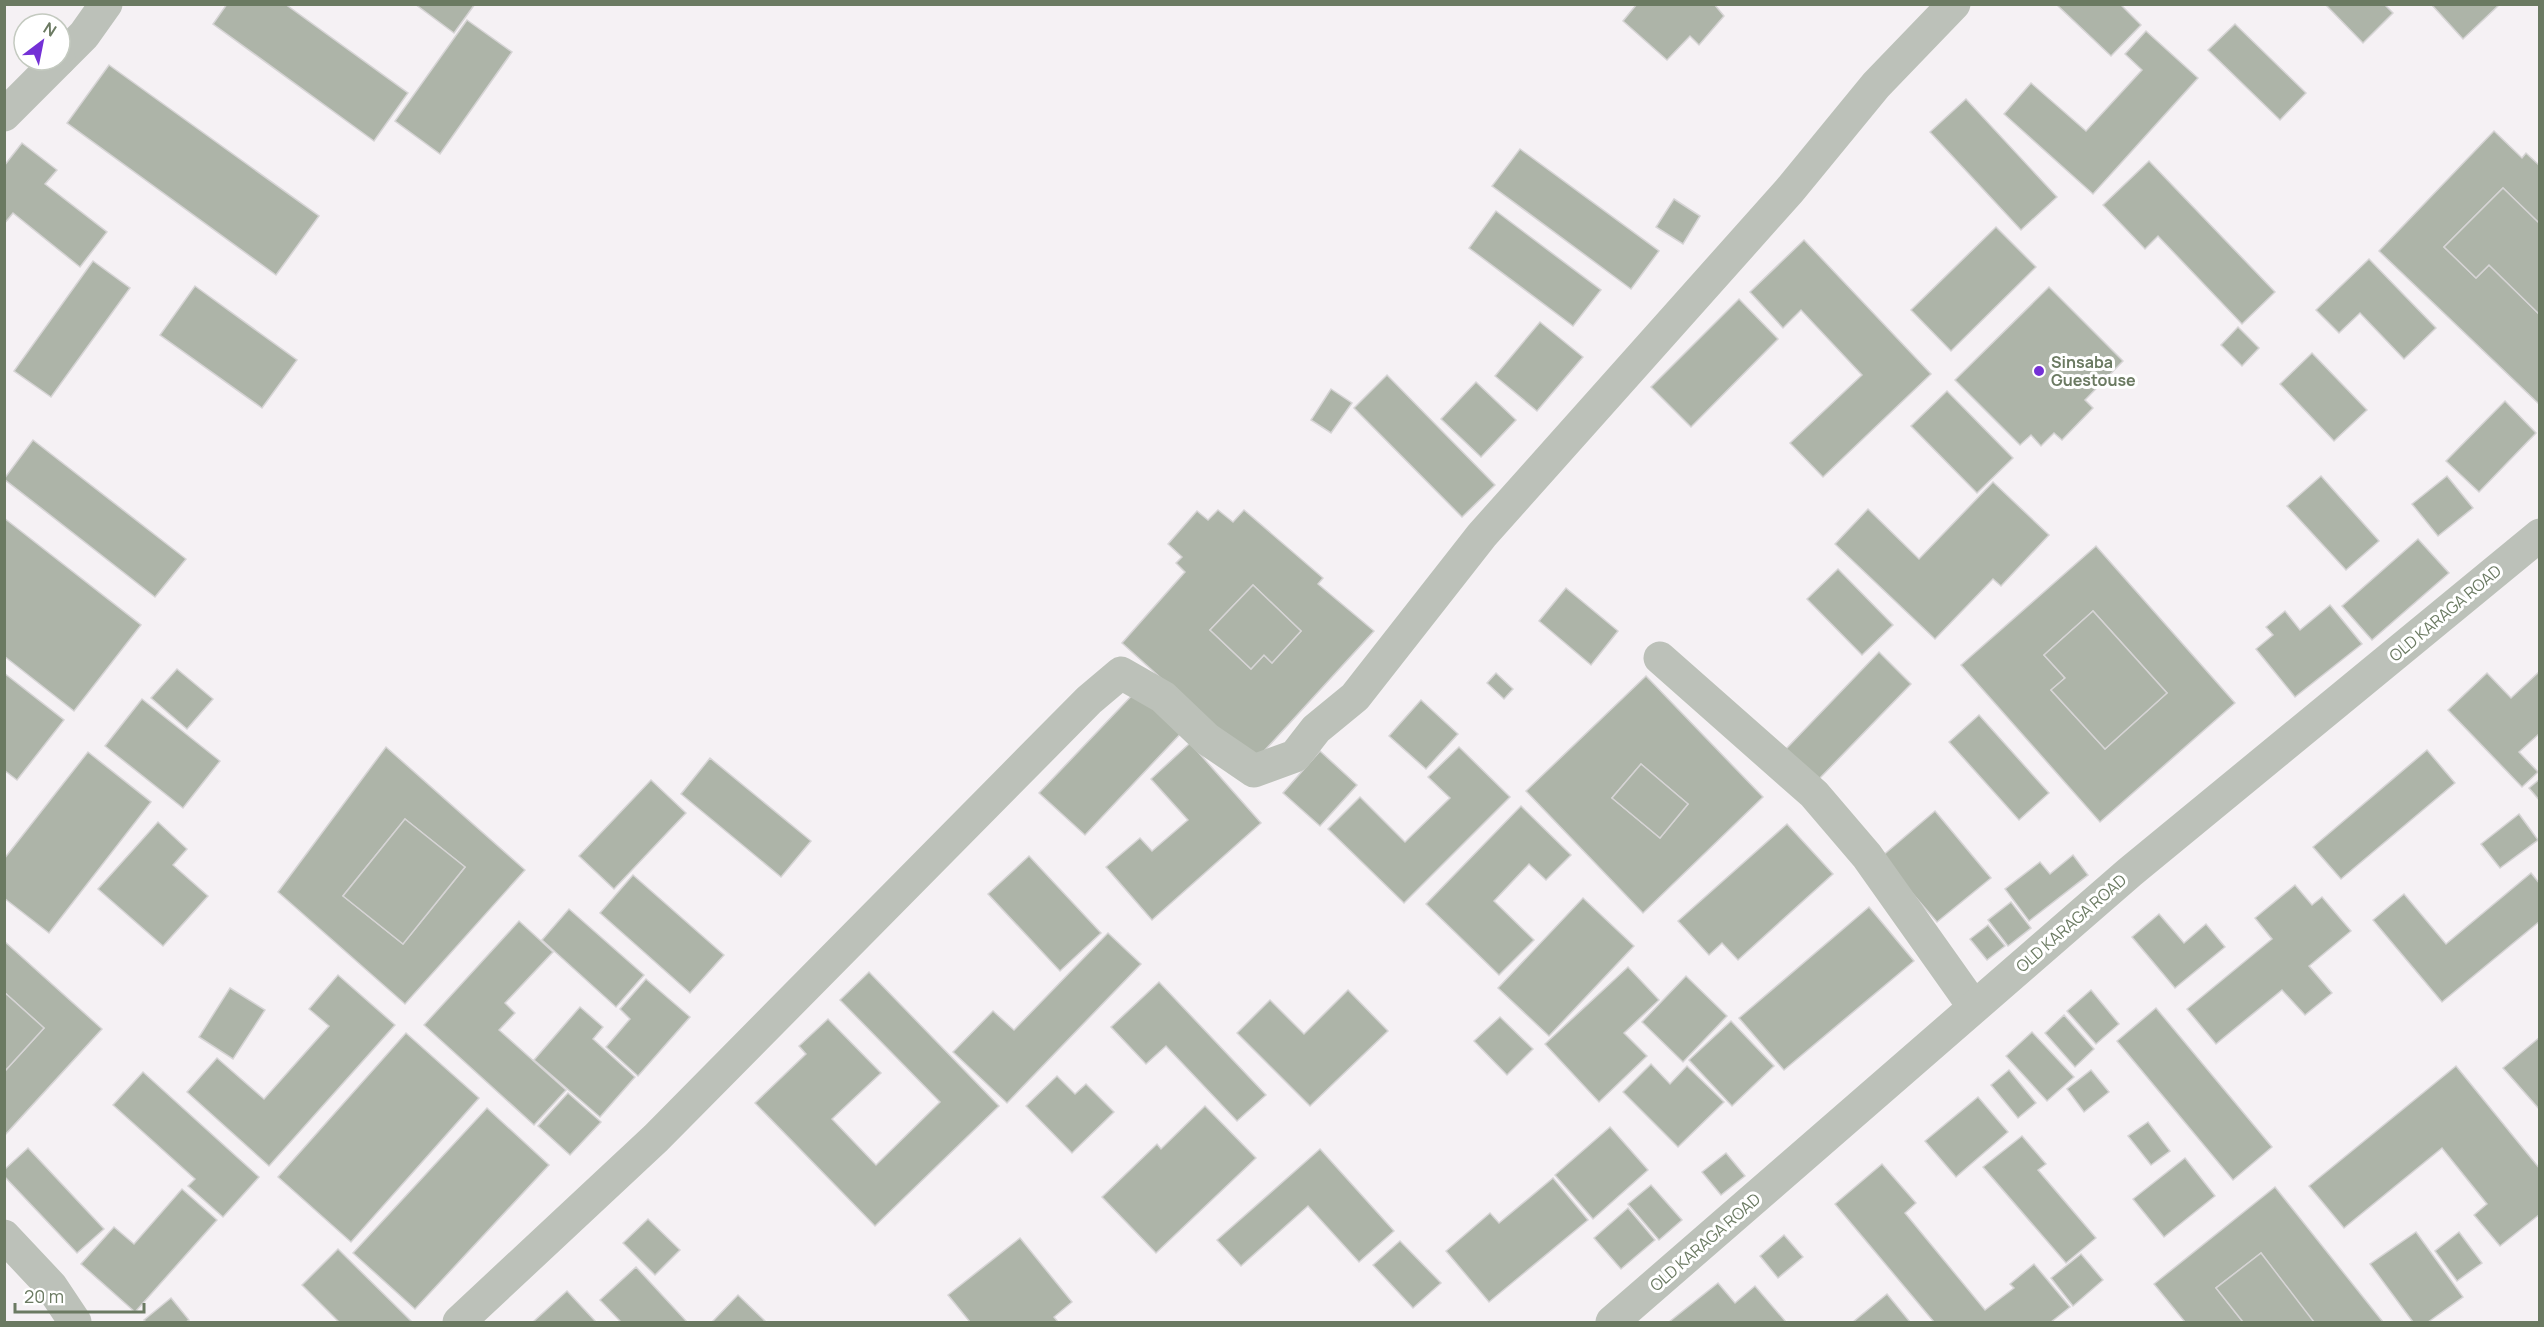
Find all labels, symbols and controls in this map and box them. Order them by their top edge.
north arrow [12,12,72,72]
text: N [39,17,61,42]
place label: Sinsaba Guestouse [2051,351,2136,391]
marker: Sinsaba Guestouse [2032,364,2046,378]
street label: OLD KARAGA ROAD [2384,559,2506,666]
street label: OLD KARAGA ROAD [2011,869,2131,977]
street label: OLD KARAGA ROAD [1645,1188,1765,1296]
scale bar [15,1276,144,1314]
text: 20 m [24,1284,64,1308]

